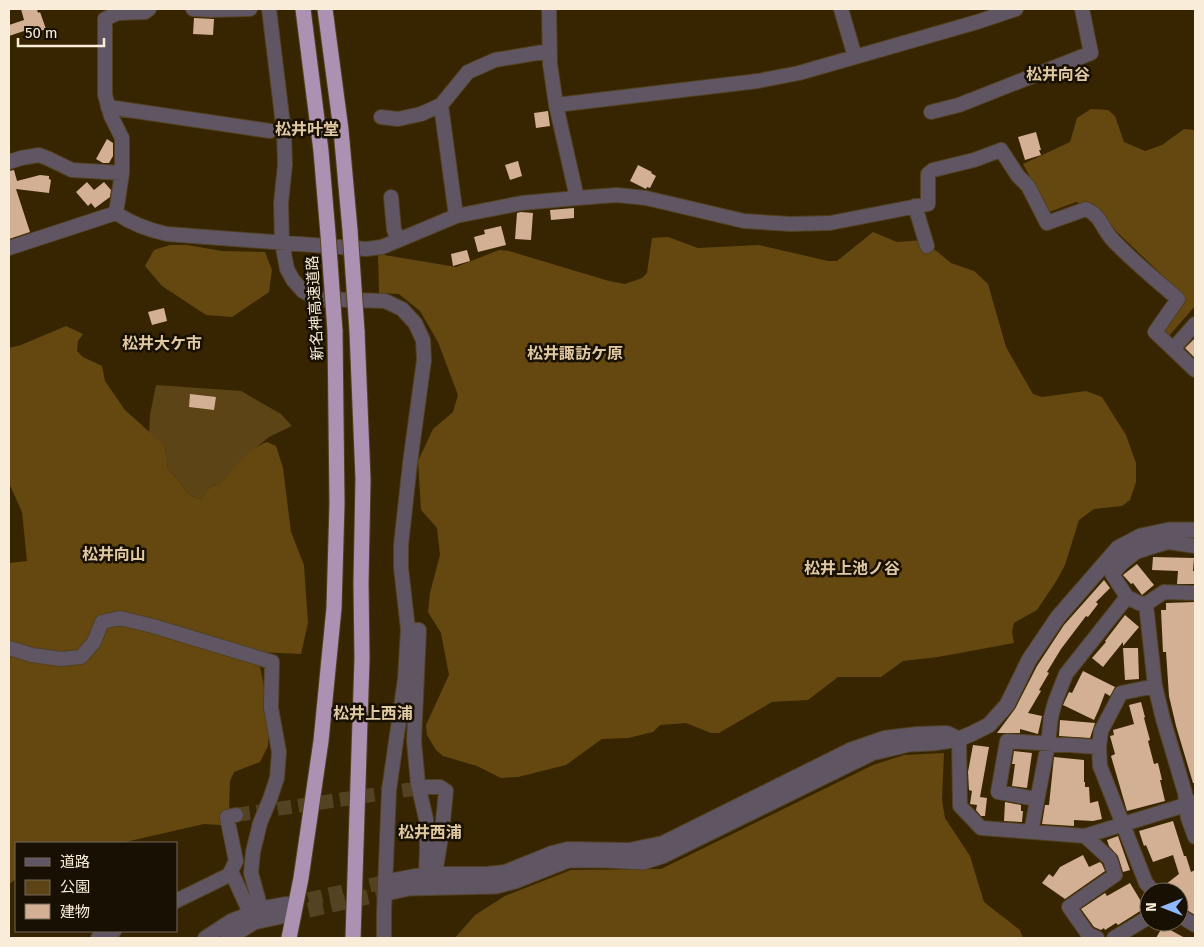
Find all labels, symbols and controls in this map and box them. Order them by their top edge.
scale bar [18,15,104,47]
text: 50 m [25,24,58,42]
district label: 松井向谷 [1026,65,1090,84]
district label: 松井叶堂 [275,120,339,139]
street label: 新名神高速道路 [303,255,327,361]
district label: 松井大ケ市 [122,334,202,353]
district label: 松井諏訪ケ原 [527,344,623,363]
district label: 松井向山 [82,545,146,564]
district label: 松井上池ノ谷 [804,559,900,578]
district label: 松井上西浦 [333,704,413,723]
district label: 松井西浦 [398,823,462,842]
legend [15,842,178,932]
text: 道路 [60,853,90,871]
text: 公園 [60,878,90,896]
north arrow [1139,882,1189,932]
text: N [1143,902,1160,912]
text: 建物 [60,903,90,921]

